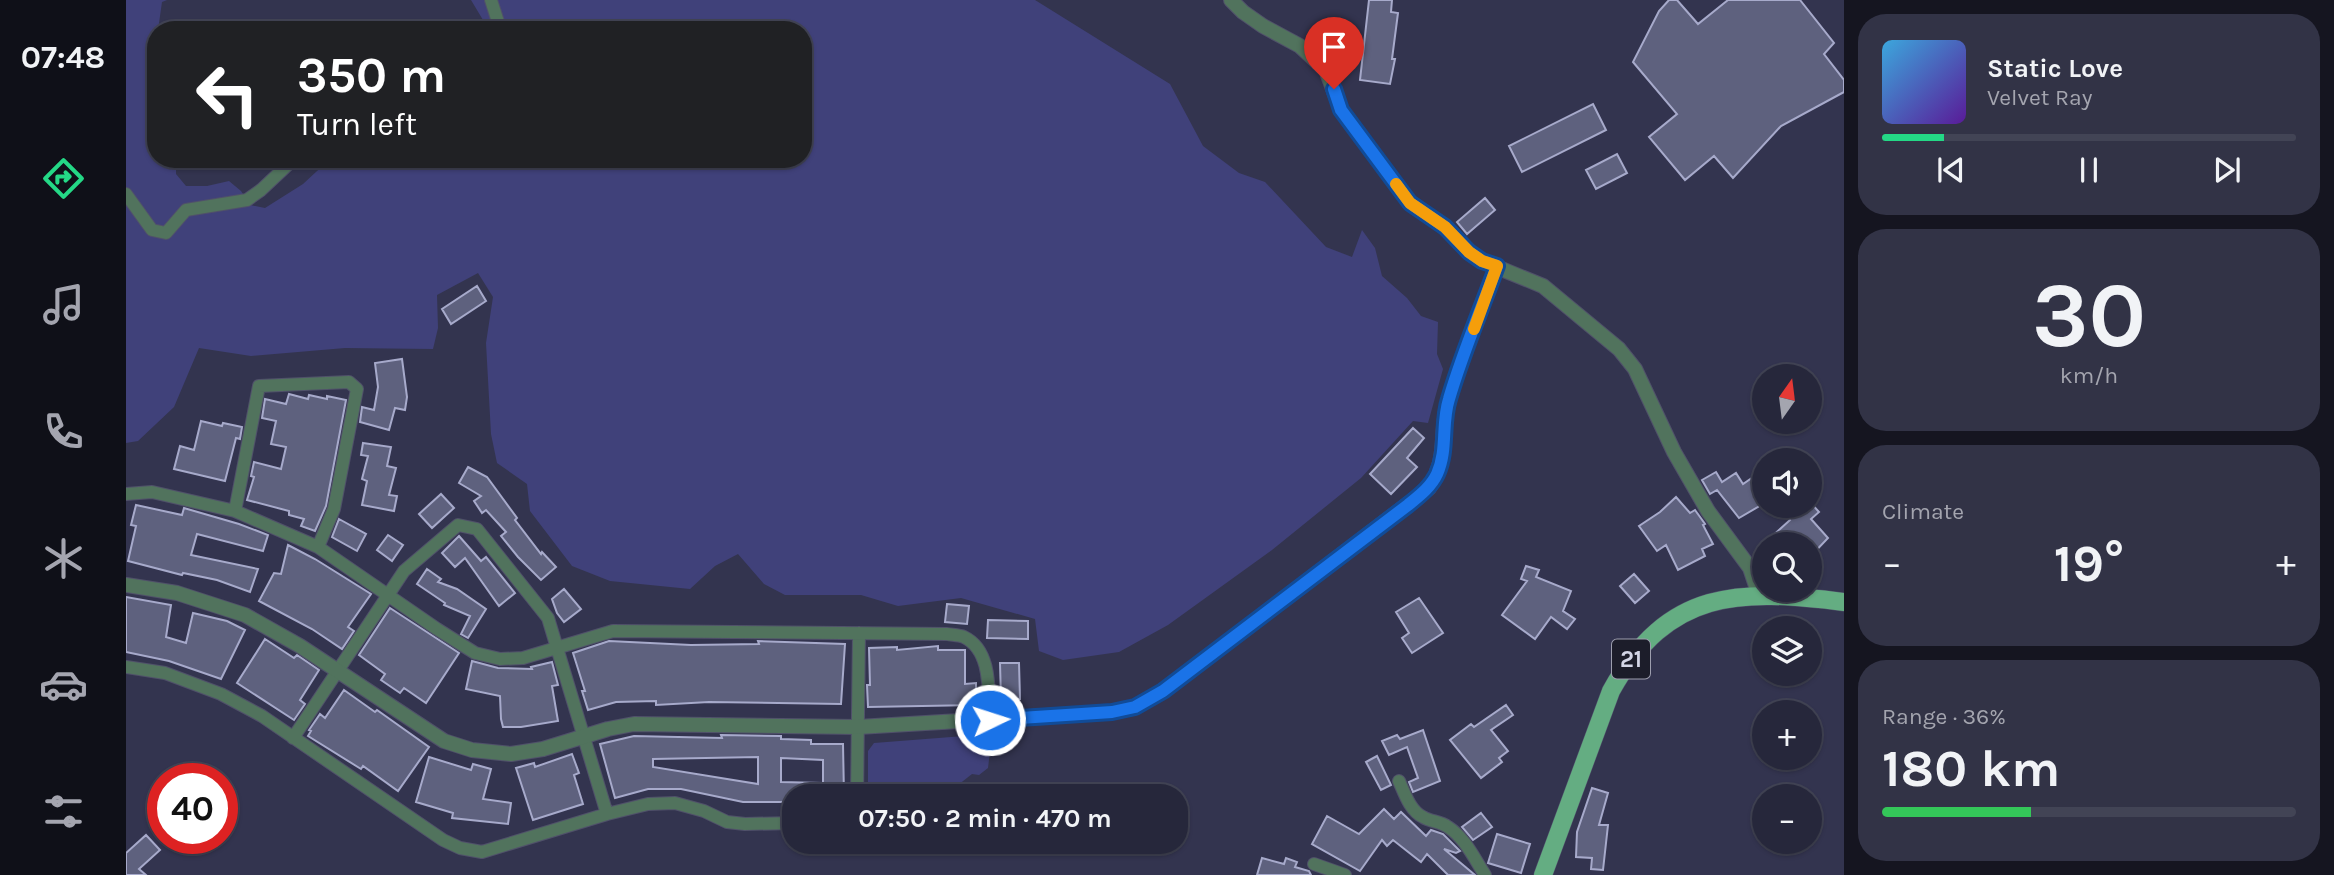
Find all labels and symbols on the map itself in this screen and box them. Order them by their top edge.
pin [1304,17,1364,89]
north arrow [1752,364,1822,434]
road number: 21 [1612,639,1650,678]
position arrow [953,683,1027,757]
speed limit sign: 40 [147,763,238,854]

